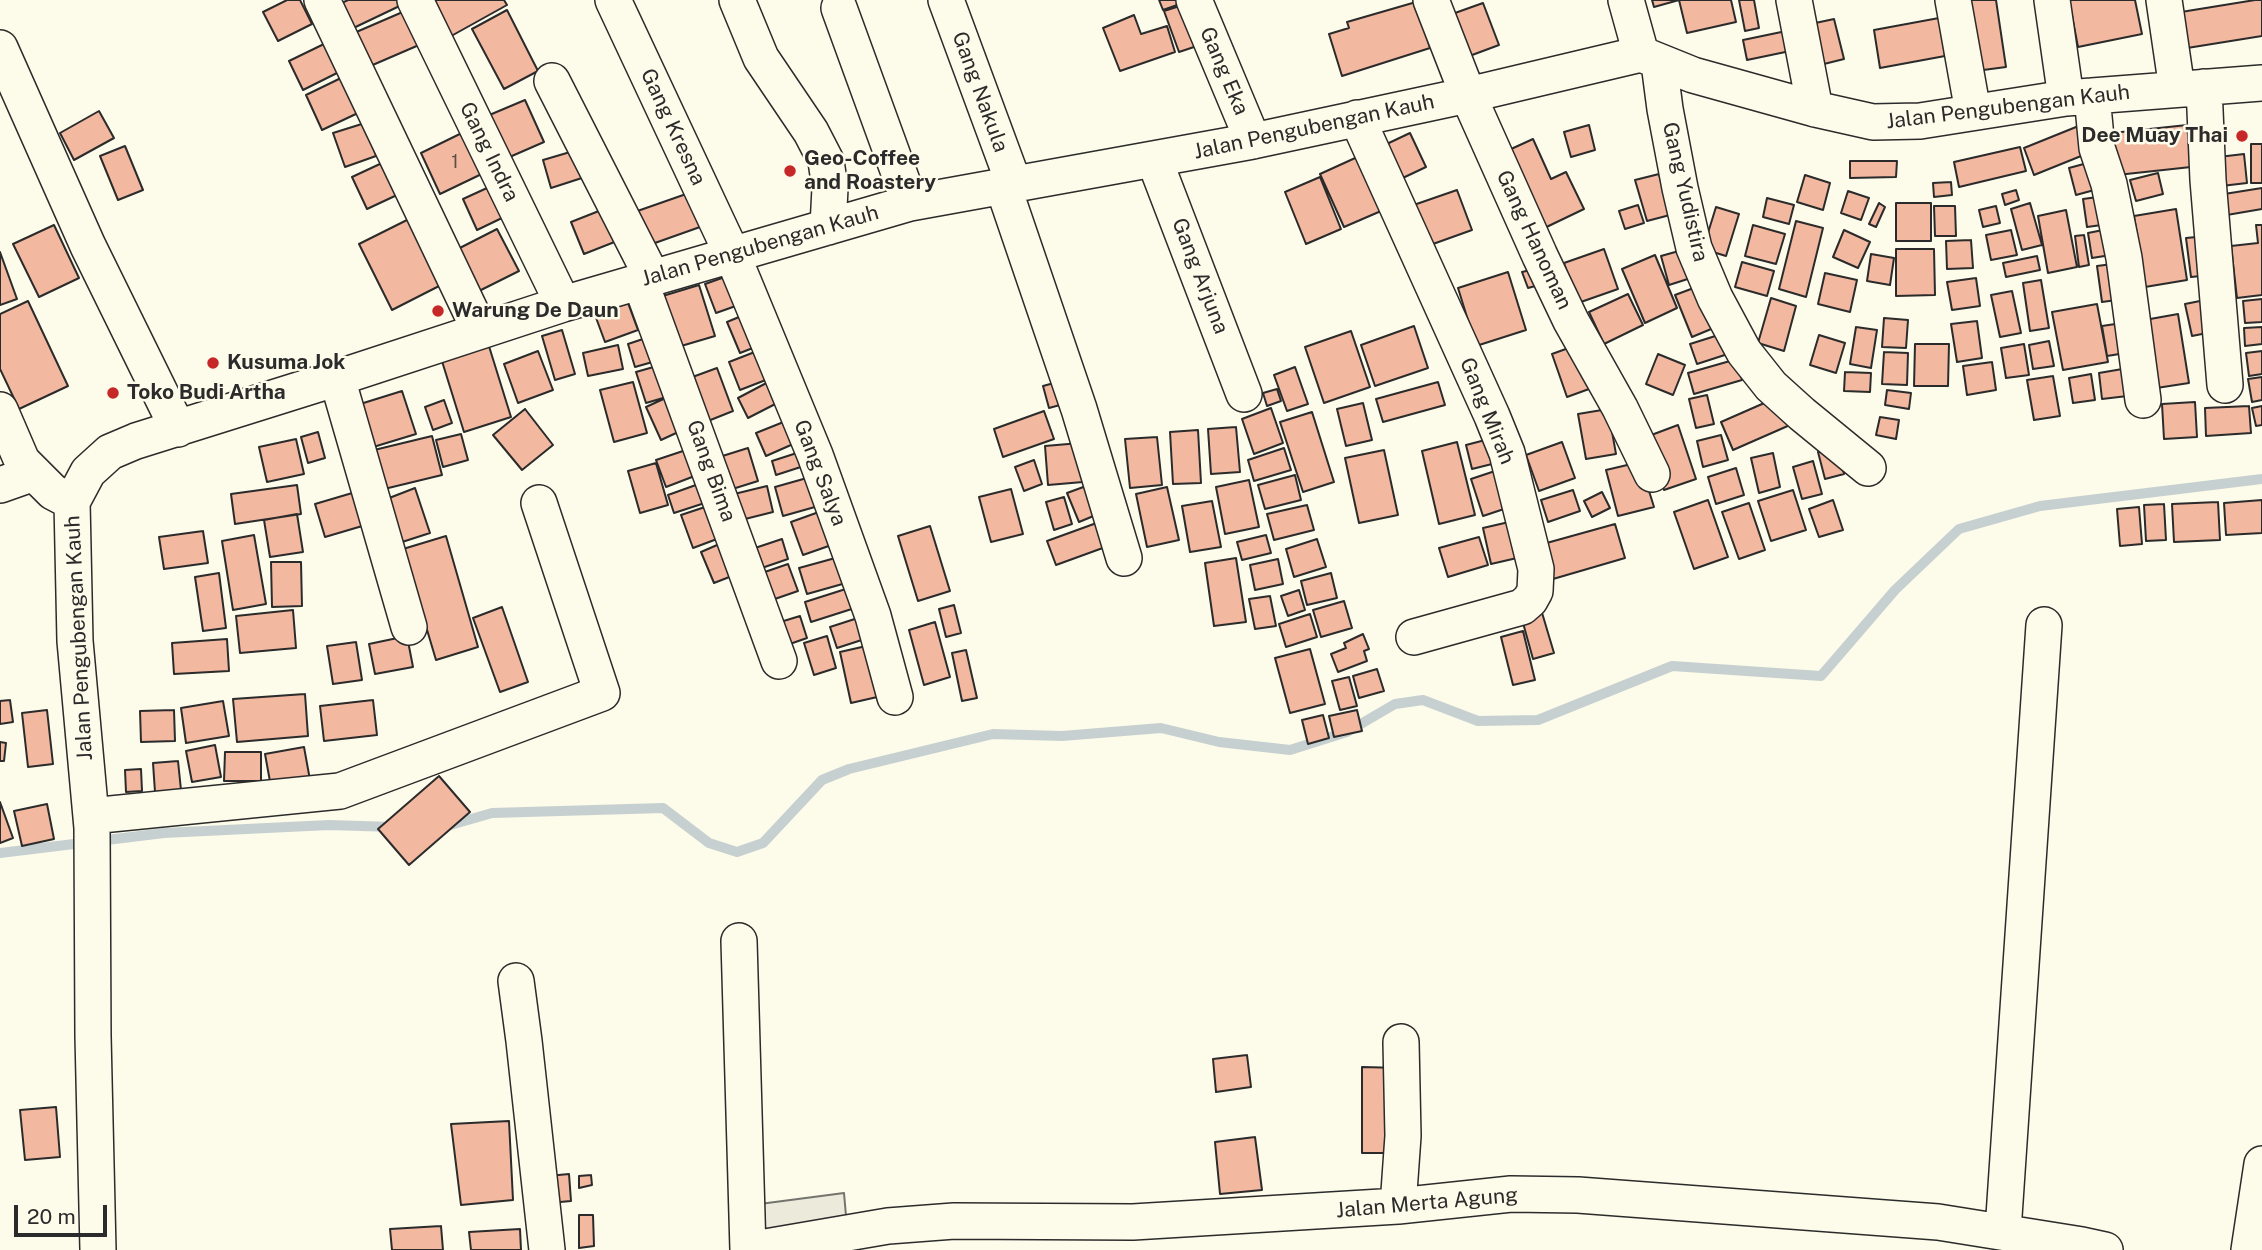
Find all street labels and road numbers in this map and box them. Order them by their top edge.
street label: Gang Eka [1194,23,1254,119]
street label: Gang Nakula [947,28,1013,156]
street label: Gang Kresna [635,65,711,189]
street label: Jalan Pengubengan Kauh [1885,80,2131,134]
street label: Jalan Pengubengan Kauh [1191,89,1437,165]
street label: Gang Indra [454,98,524,206]
street label: Gang Yudistira [1657,120,1713,264]
street label: Gang Hanoman [1491,166,1577,314]
street label: Jalan Pengubengan Kauh [639,200,881,292]
street label: Gang Arjuna [1166,215,1234,337]
street label: Gang Mirah [1454,354,1520,468]
street label: Gang Salya [788,416,852,530]
street label: Gang Bima [681,417,741,525]
street label: Jalan Pengubengan Kauh [60,515,98,761]
street label: Jalan Merta Agung [1335,1182,1519,1224]

